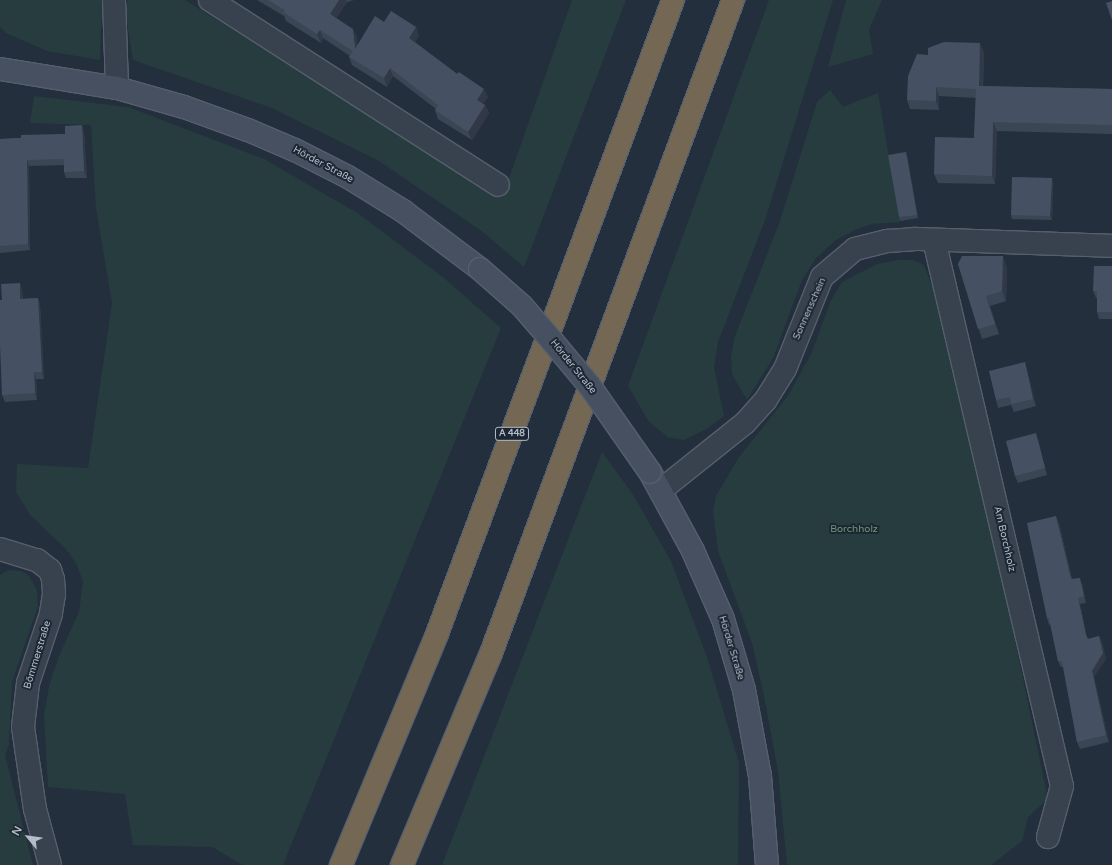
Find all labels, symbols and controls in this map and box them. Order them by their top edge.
street label: Hörder Straße [291,144,355,186]
street label: Sonnenschein [791,276,829,342]
street label: Hörder Straße [547,337,599,397]
road number: A 448 [494,427,530,441]
street label: Am Borchholz [991,505,1017,573]
park label: Borchholz [830,524,878,536]
street label: Hörder Straße [716,614,746,682]
street label: Bömmerstraße [22,619,54,691]
north arrow [8,817,48,857]
text: N [9,824,25,838]

